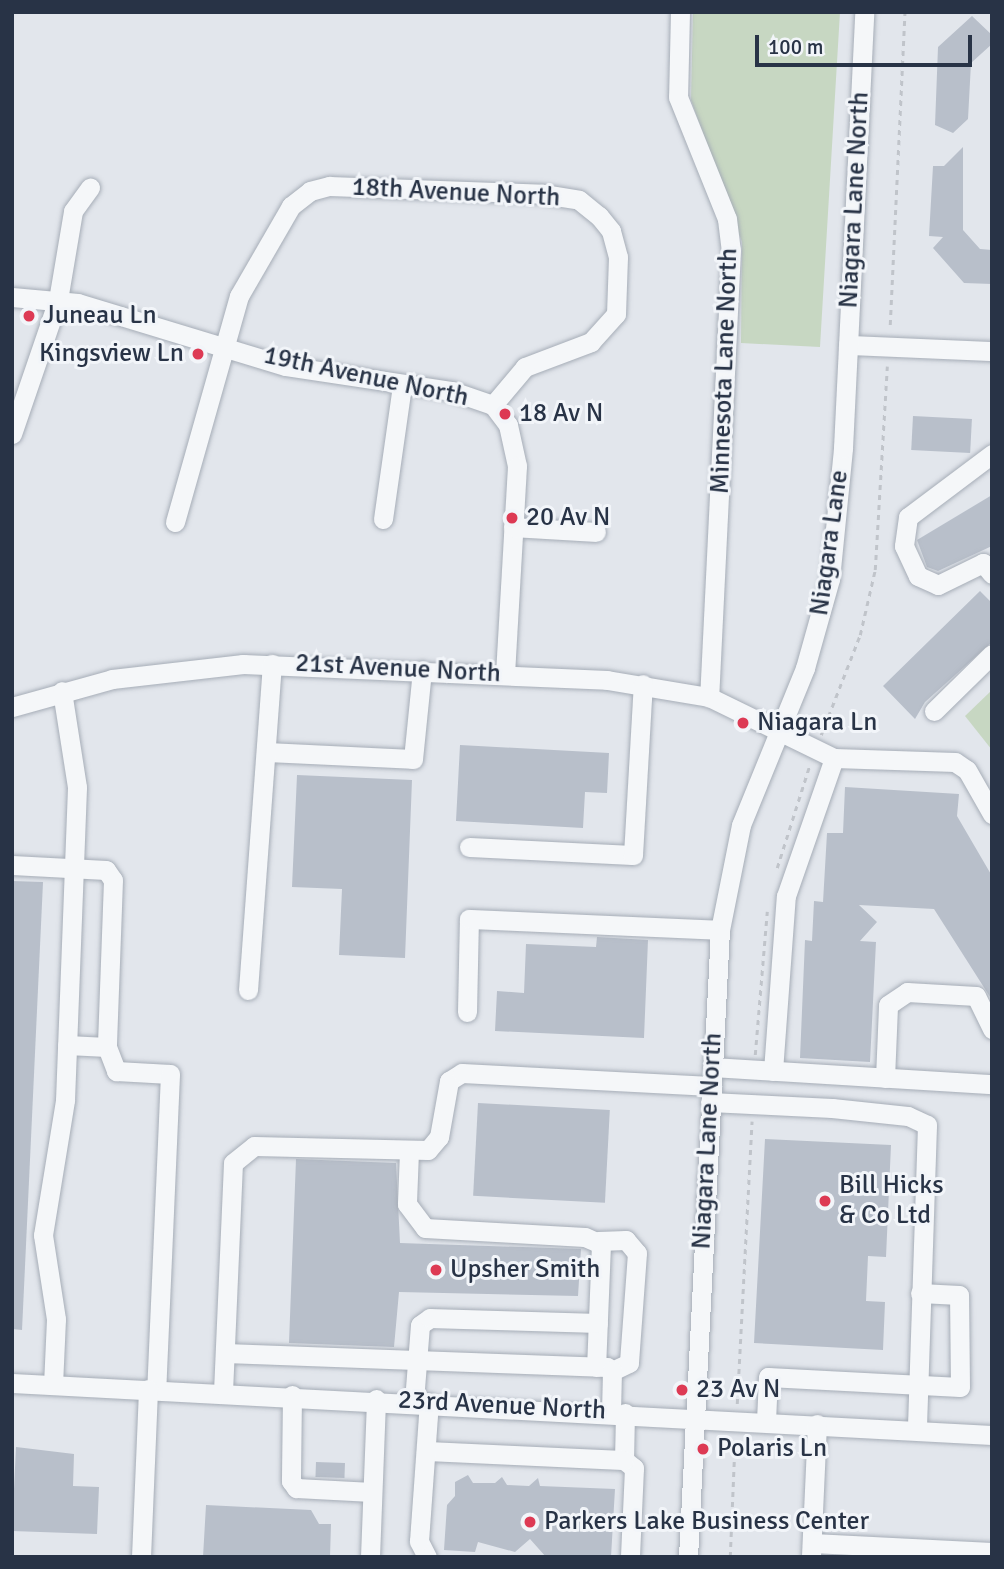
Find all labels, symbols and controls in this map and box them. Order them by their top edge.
scale bar [759,21,976,65]
text: 100 m [768,34,823,60]
street label: Niagara Lane North [834,91,876,309]
street label: 18th Avenue North [351,172,561,214]
street label: Minnesota Lane North [705,248,745,494]
place label: Juneau Ln [43,300,157,332]
marker: Juneau Ln [21,308,37,324]
place label: Kingsview Ln [39,338,184,370]
street label: 19th Avenue North [261,340,471,414]
marker: Kingsview Ln [190,346,206,362]
place label: 18 Av N [519,398,604,430]
marker: 18 Av N [497,406,513,422]
street label: Niagara Lane [804,468,856,618]
place label: 20 Av N [526,502,611,534]
marker: 20 Av N [504,510,520,526]
street label: 21st Avenue North [294,648,502,690]
place label: Niagara Ln [757,707,877,739]
marker: Niagara Ln [735,715,751,731]
street label: Niagara Lane North [687,1032,729,1250]
place label: Bill Hicks & Co Ltd [839,1170,944,1232]
marker: Bill Hicks & Co Ltd [817,1193,833,1209]
place label: Upsher Smith [450,1254,600,1286]
marker: Upsher Smith [428,1262,444,1278]
place label: 23 Av N [696,1374,781,1406]
marker: 23 Av N [674,1382,690,1398]
street label: 23rd Avenue North [397,1385,607,1427]
place label: Polaris Ln [717,1433,827,1465]
marker: Polaris Ln [695,1441,711,1457]
place label: Parkers Lake Business Center [544,1506,869,1538]
marker: Parkers Lake Business Center [522,1514,538,1530]

